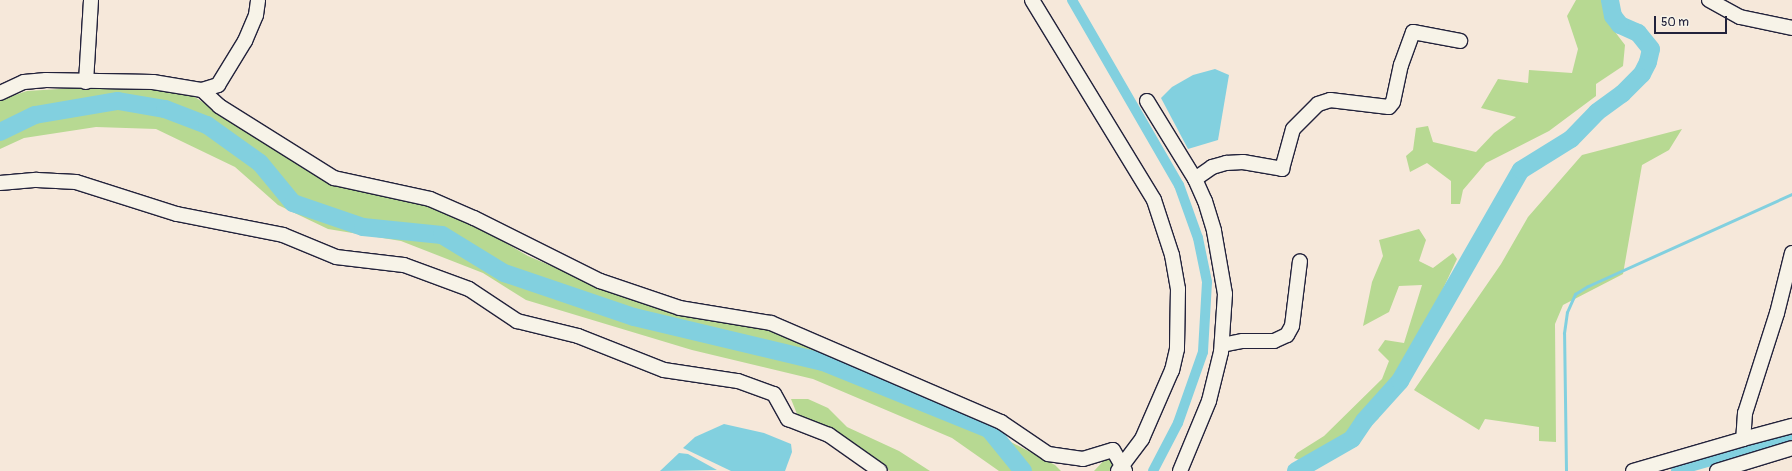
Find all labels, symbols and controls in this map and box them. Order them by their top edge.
scale bar [1656,8,1729,34]
text: 50 m [1661,15,1689,30]

